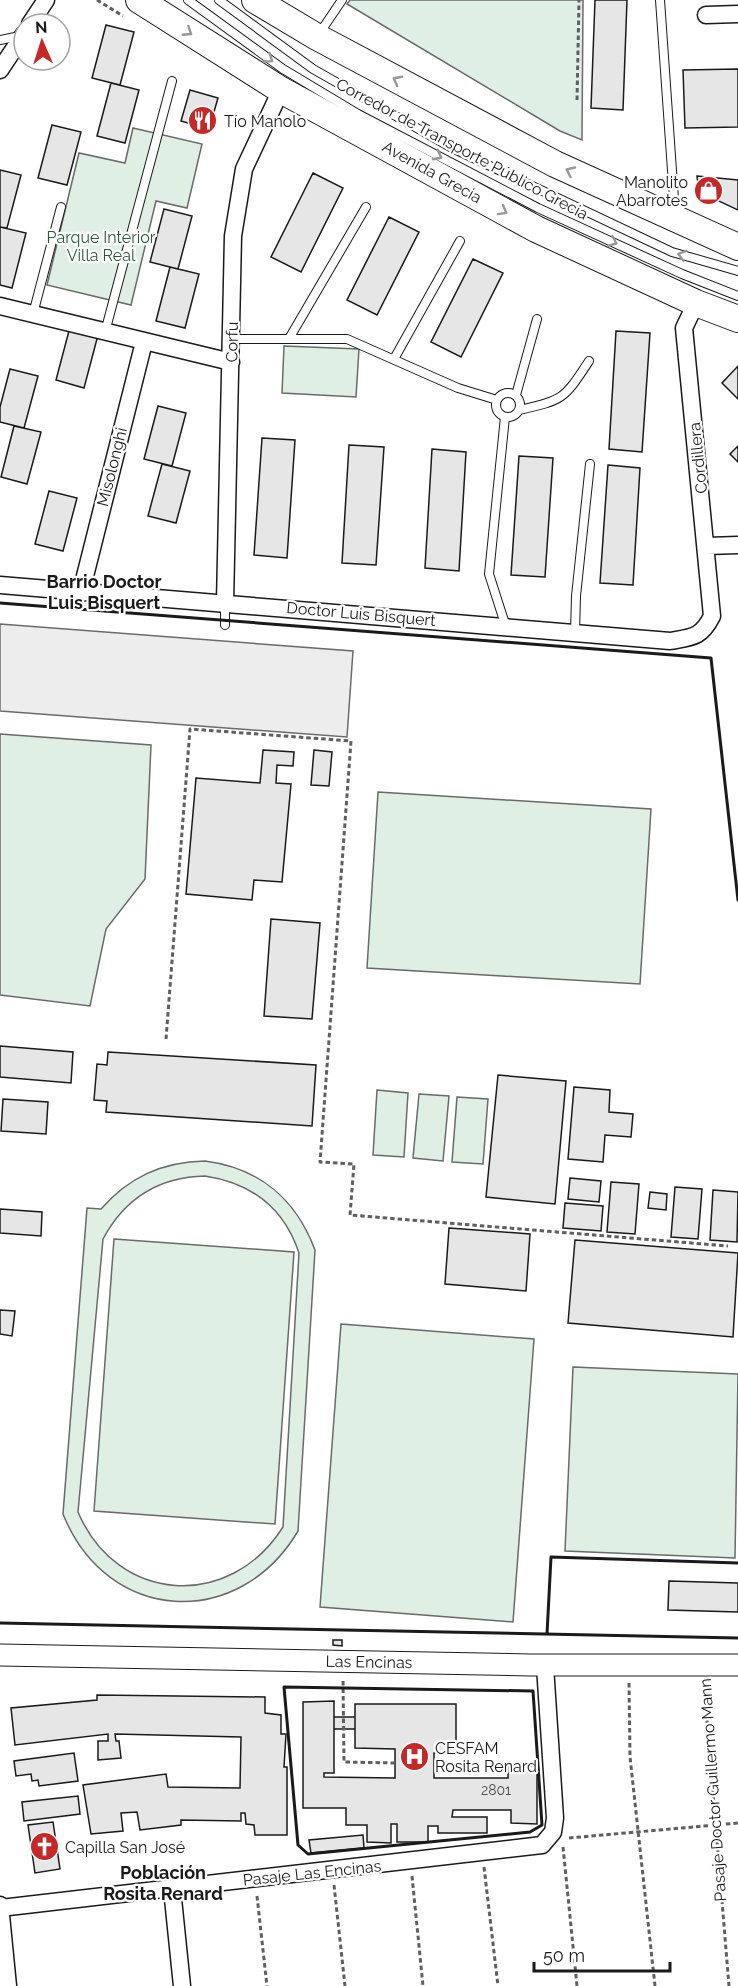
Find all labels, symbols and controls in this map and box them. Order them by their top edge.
north arrow [12,12,72,72]
text: N [35,18,48,37]
one-way arrow [182,24,192,36]
one-way arrow [262,52,273,63]
street label: Corredor de Transporte Público Grecia [333,74,591,224]
one-way arrow [393,76,404,87]
restaurant icon: Tío Manolo [187,105,219,137]
place label: Tío Manolo [224,112,306,131]
street label: Avenida Grecia [379,137,485,207]
one-way arrow [432,149,442,160]
one-way arrow [565,166,576,178]
place label: Manolito Abarrotes [616,173,688,210]
shop icon: Manolito Abarrotes [693,175,725,207]
one-way arrow [497,204,508,215]
park label: Parque Interior Villa Real [47,228,156,265]
one-way arrow [606,235,617,247]
one-way arrow [677,250,688,262]
street label: Corfu [222,321,242,363]
street label: Cordillera [685,421,711,495]
street label: Misolonghi [93,426,131,508]
district label: Barrio Doctor Luis Bisquert [47,571,162,613]
street label: Doctor Luis Bisquert [286,598,437,630]
street label: Las Encinas [325,1652,413,1672]
street label: Pasaje Doctor Guillermo Mann [696,1678,730,1902]
place label: CESFAM Rosita Renard [435,1739,537,1776]
hospital icon: CESFAM Rosita Renard [398,1741,430,1773]
house number: 2801 [481,1782,511,1798]
church icon: Capilla San José [28,1831,60,1863]
place label: Capilla San José [65,1838,185,1857]
street label: Pasaje Las Encinas [242,1856,382,1890]
district label: Población Rosita Renard [103,1862,223,1904]
scale bar [534,1935,670,1973]
text: 50 m [543,1945,585,1966]

